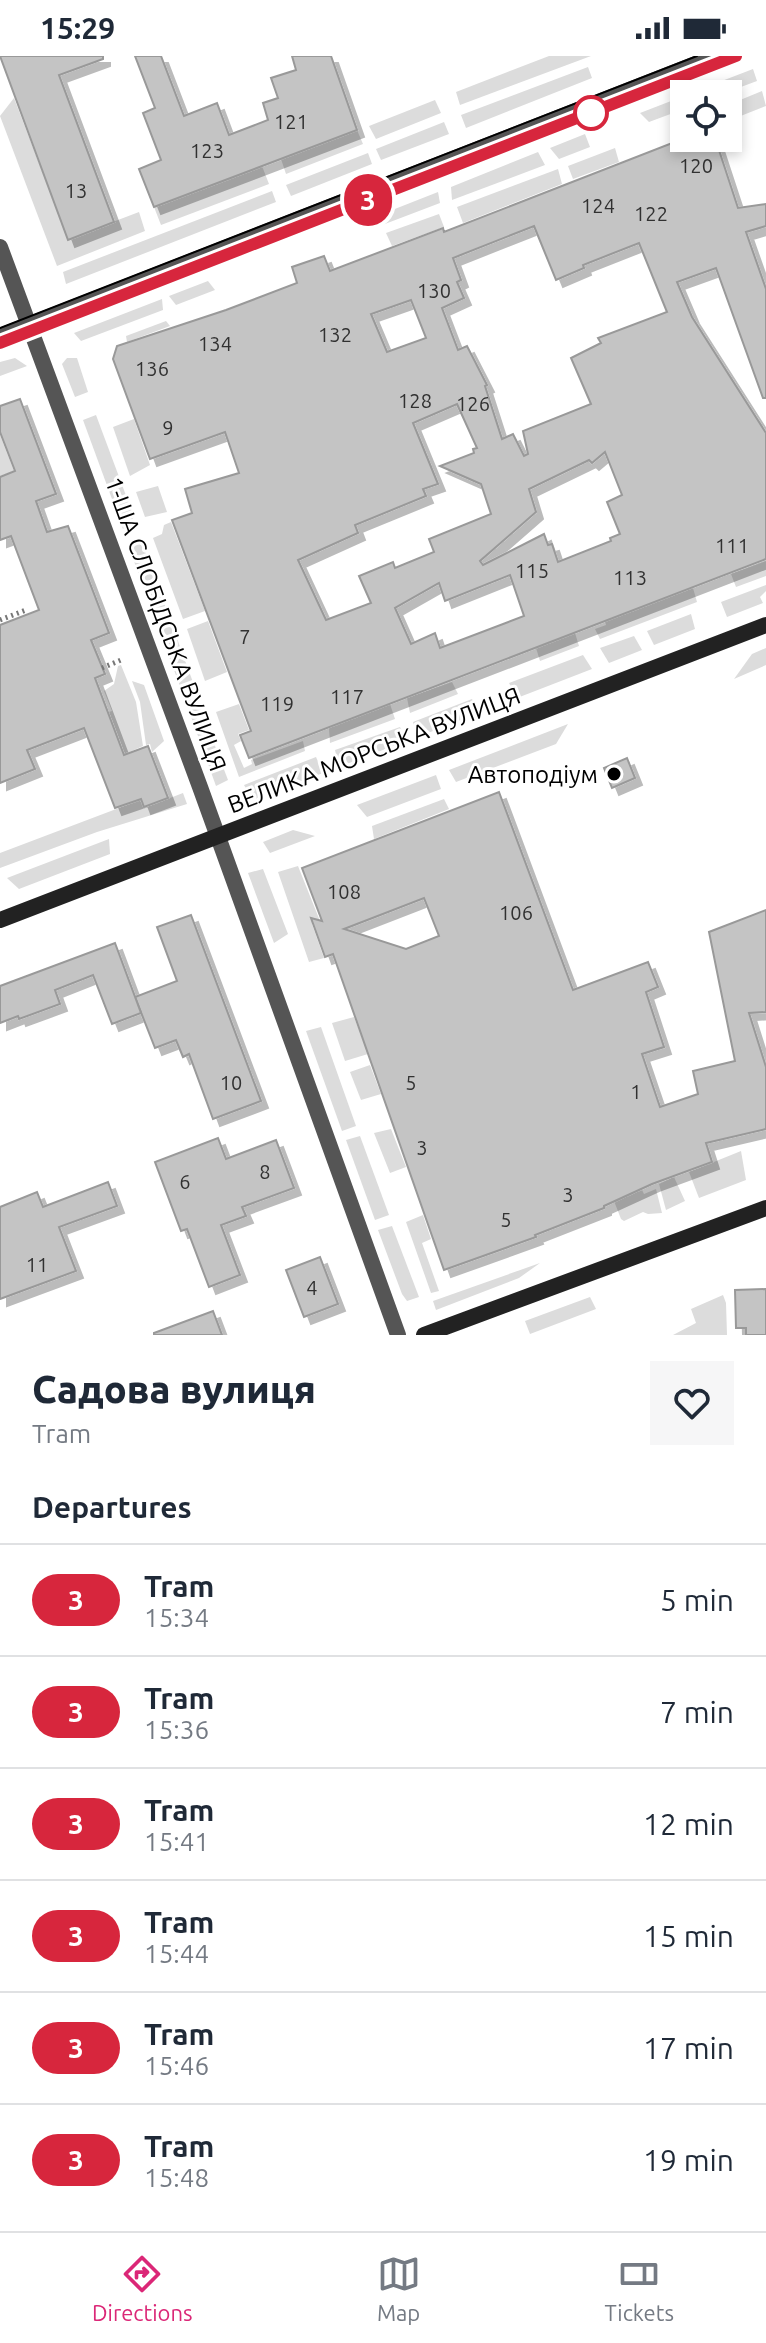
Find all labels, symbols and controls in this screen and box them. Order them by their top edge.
text: 15:29 [40,11,115,45]
map controls [670,80,742,152]
button: locate [670,80,742,152]
unlabelled marker [574,96,608,130]
house number: 121 [274,110,308,133]
house number: 123 [190,139,224,162]
house number: 120 [679,154,713,177]
line badge: 3 [342,174,394,226]
house number: 13 [65,179,87,202]
text: 3 [360,184,376,215]
house number: 124 [581,194,615,217]
house number: 122 [634,202,668,225]
house number: 130 [417,279,451,302]
house number: 132 [318,323,352,346]
house number: 134 [198,332,232,355]
house number: 136 [135,357,169,380]
house number: 128 [398,389,432,412]
house number: 126 [456,392,490,415]
house number: 9 [162,416,174,439]
street label: 1-ША СЛОБІДСЬКА ВУЛИЦЯ [100,473,232,775]
house number: 111 [715,534,749,557]
house number: 115 [515,559,549,582]
house number: 113 [613,566,647,589]
house number: 7 [239,625,251,648]
street label: ВЕЛИКА МОРСЬКА ВУЛИЦЯ [224,682,524,818]
house number: 117 [330,685,364,708]
house number: 119 [260,692,294,715]
place label: Автоподіум [468,761,598,788]
marker: Автоподіум [605,765,623,783]
house number: 108 [327,880,361,903]
house number: 106 [499,901,533,924]
house number: 10 [220,1071,242,1094]
house number: 5 [405,1071,417,1094]
house number: 1 [630,1080,642,1103]
house number: 3 [416,1136,428,1159]
house number: 8 [259,1160,271,1183]
house number: 6 [179,1170,191,1193]
house number: 3 [562,1183,574,1206]
house number: 5 [500,1208,512,1231]
house number: 11 [26,1253,48,1276]
house number: 4 [306,1276,318,1299]
button: heart [650,1361,734,1445]
text: Садова вулиця [32,1368,316,1410]
text: Tram [32,1419,91,1448]
text: Departures [32,1490,192,1524]
text: Tram [144,1569,214,1603]
text: 5 min [660,1583,734,1617]
text: 3 [68,1584,84,1615]
text: 15:34 [144,1603,209,1632]
text: Tram [144,1681,214,1715]
text: 7 min [660,1695,734,1729]
text: 3 [68,1696,84,1727]
text: 15:36 [144,1715,209,1744]
text: Tram [144,1793,214,1827]
text: 12 min [643,1807,734,1841]
text: 3 [68,1808,84,1839]
text: 15:41 [144,1827,209,1856]
text: Tram [144,1905,214,1939]
text: 15 min [643,1919,734,1953]
text: 3 [68,1920,84,1951]
text: 15:44 [144,1939,209,1968]
text: Tram [144,2017,214,2051]
text: 17 min [643,2031,734,2065]
text: 3 [68,2032,84,2063]
text: 15:46 [144,2051,209,2080]
text: Tram [144,2129,214,2163]
text: 19 min [643,2143,734,2177]
text: 3 [68,2144,84,2175]
text: 15:48 [144,2163,209,2192]
tab: Directions [92,2252,193,2325]
tab: Map [377,2252,421,2325]
tab: Tickets [605,2252,674,2325]

